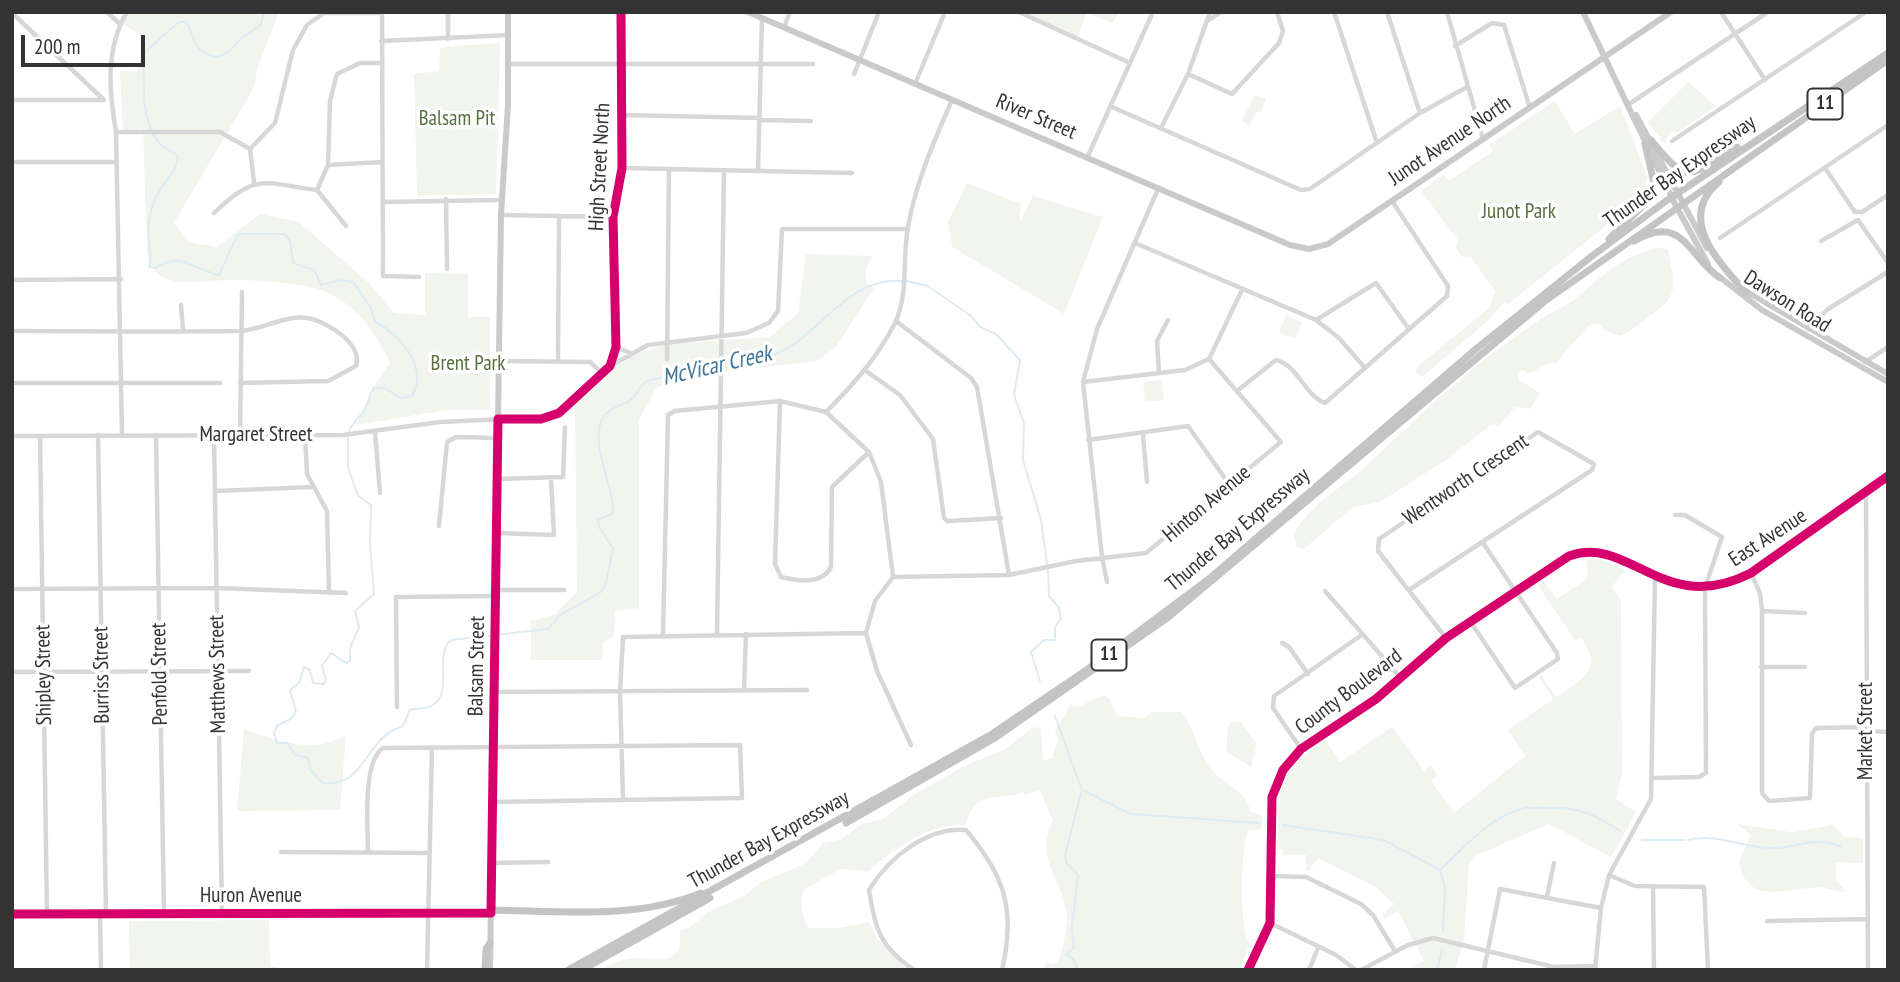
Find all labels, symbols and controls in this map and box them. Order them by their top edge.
scale bar [24,21,149,65]
text: 200 m [34,33,80,60]
road number: 11 [1808,88,1842,120]
street label: River Street [992,89,1080,145]
street label: Junot Avenue North [1384,91,1516,191]
street label: High Street North [584,102,616,232]
park label: Balsam Pit [419,106,495,132]
street label: Thunder Bay Expressway [1599,110,1761,234]
park label: Junot Park [1482,199,1556,225]
street label: Dawson Road [1739,265,1835,339]
water label: McVicar Creek [660,340,774,392]
park label: Brent Park [431,351,505,377]
street label: Margaret Street [199,422,313,448]
street label: Wentworth Crescent [1399,429,1533,531]
street label: Hinton Avenue [1158,460,1256,548]
street label: Thunder Bay Expressway [1161,463,1315,597]
street label: East Avenue [1724,504,1812,572]
street label: Matthews Street [204,615,232,733]
street label: Balsam Street [464,616,490,716]
street label: Penfold Street [147,622,173,726]
street label: Shipley Street [31,624,57,726]
street label: Burriss Street [89,626,115,724]
road number: 11 [1092,640,1126,670]
street label: County Boulevard [1291,644,1407,740]
street label: Market Street [1853,682,1879,780]
street label: Thunder Bay Expressway [684,785,854,895]
street label: Huron Avenue [200,883,302,909]

